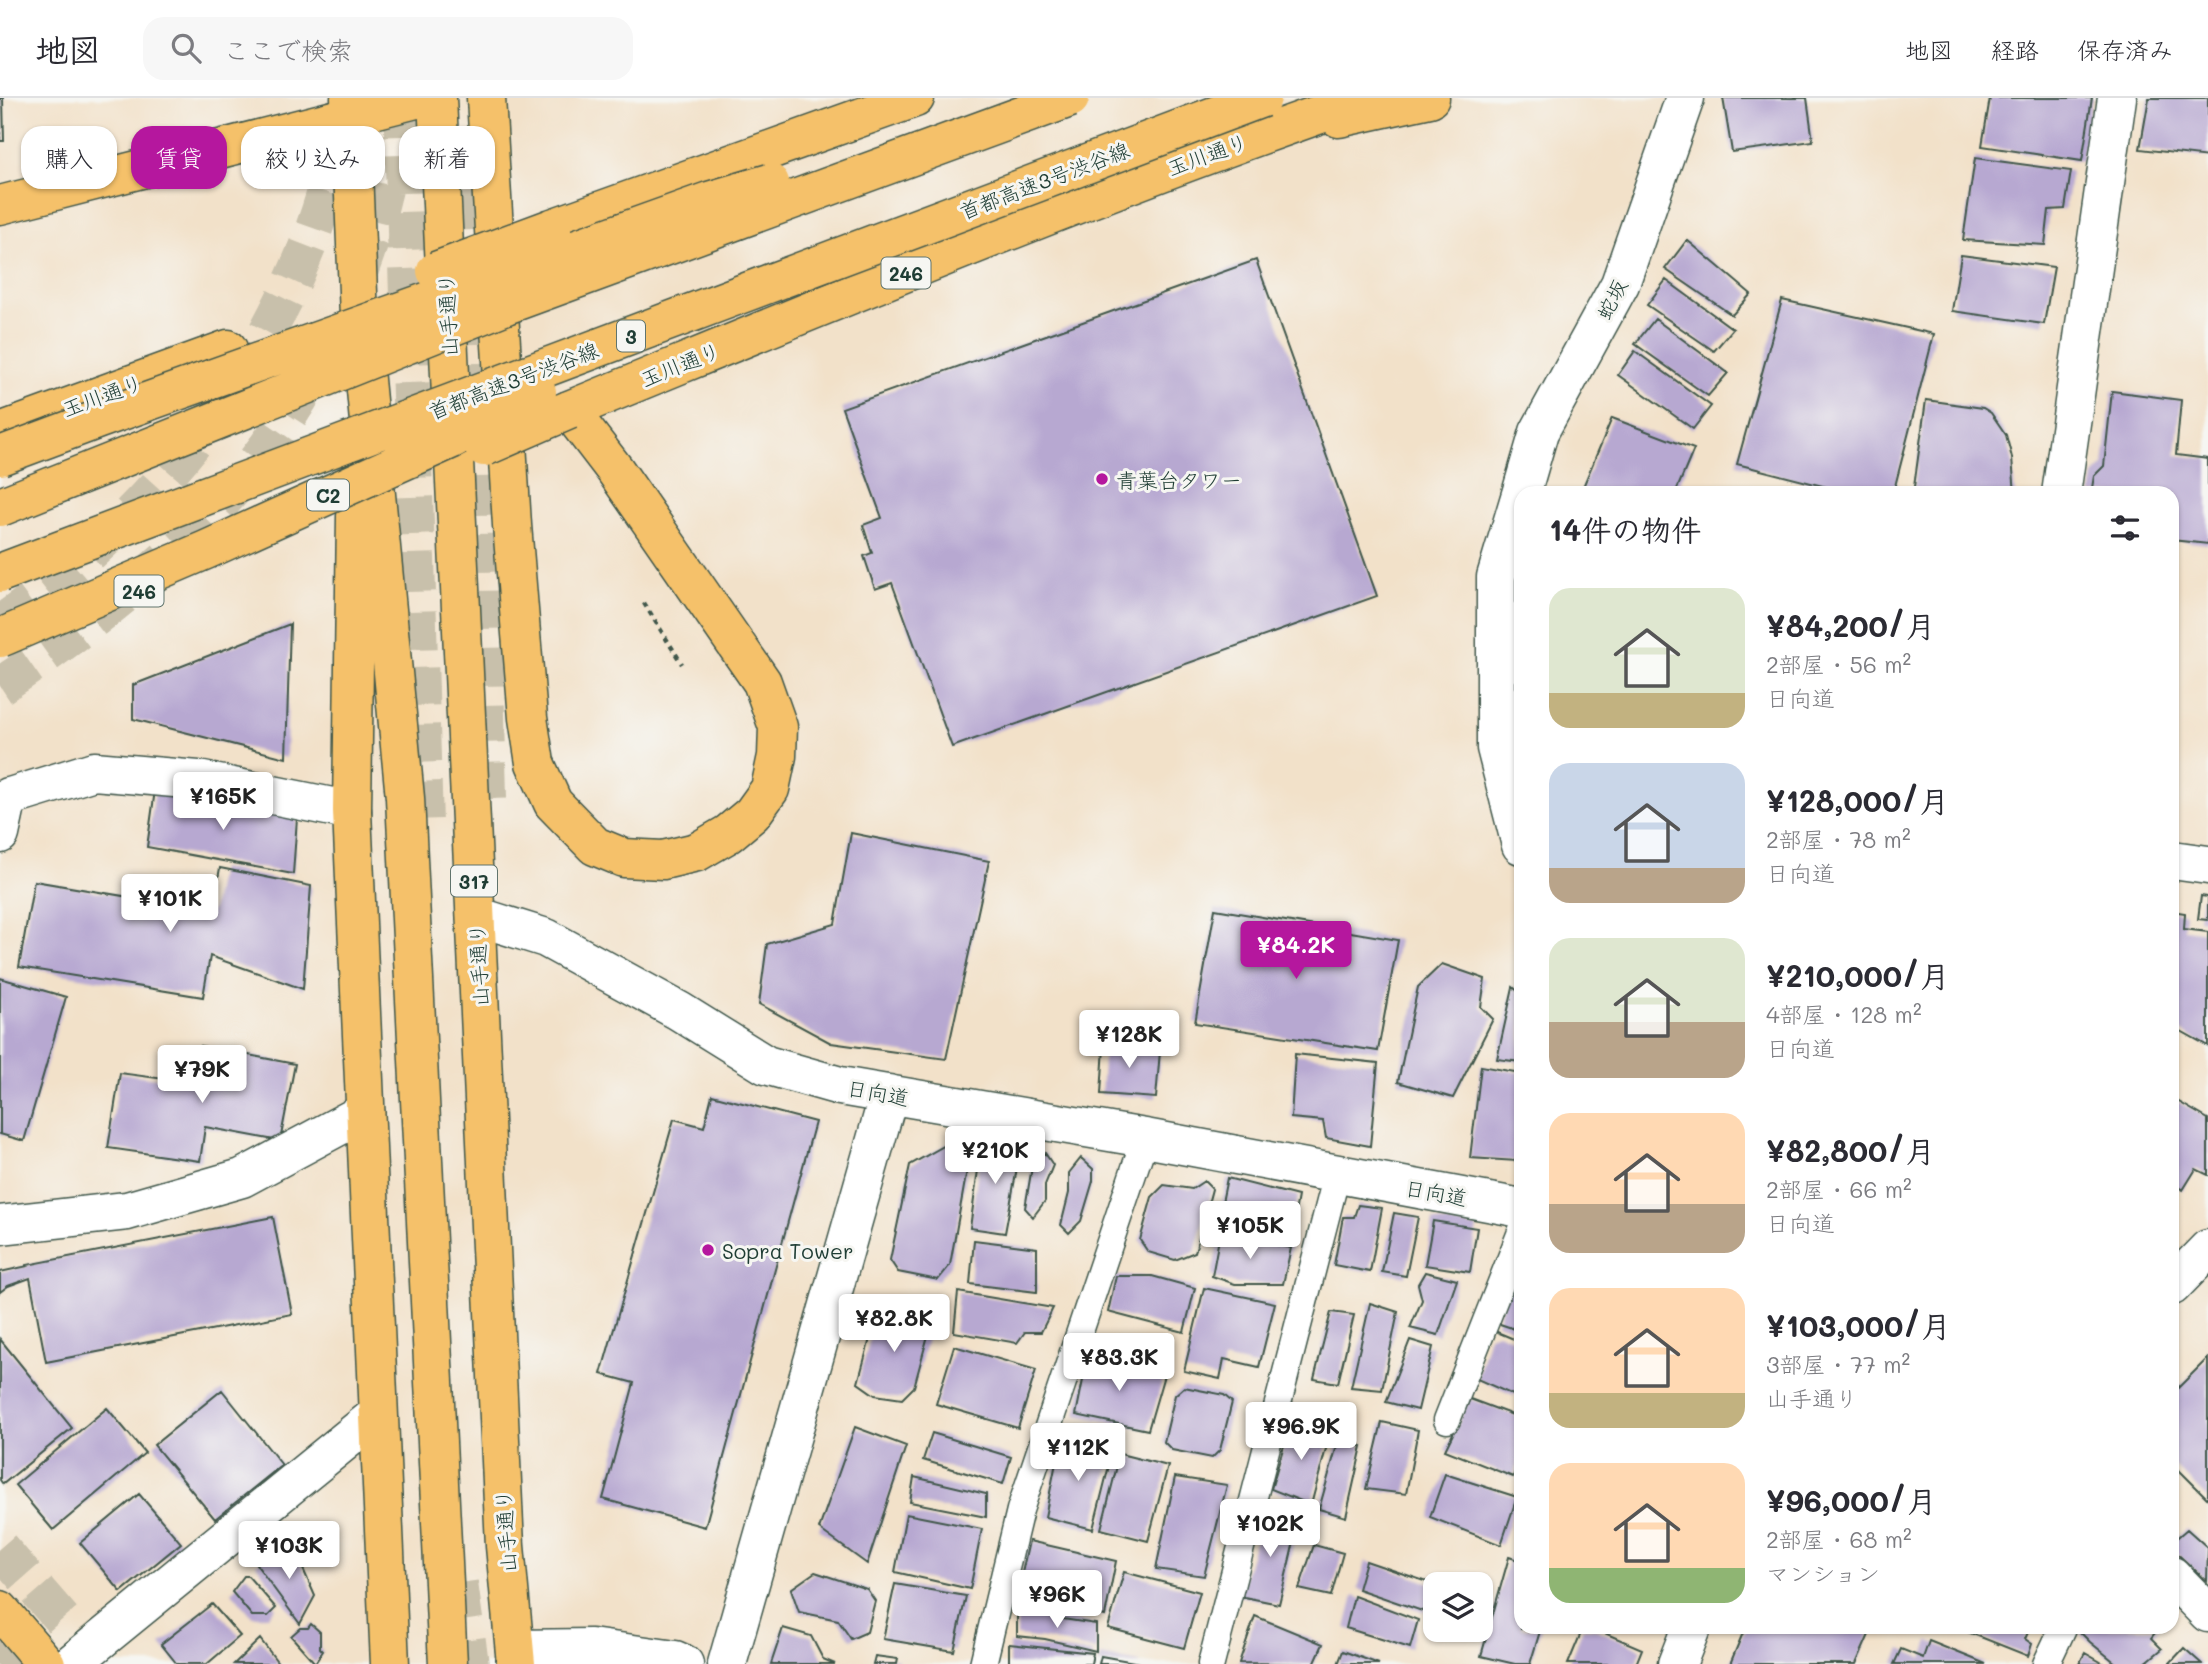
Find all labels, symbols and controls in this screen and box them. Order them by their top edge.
search box [143,17,633,80]
text: 地図 [35,27,101,70]
icon: search [167,29,205,67]
text: ここで検索 [223,33,353,67]
text: 地図 [1905,34,1953,65]
text: 経路 [1991,34,2039,65]
text: 保存済み [2077,34,2173,65]
chip: 購入 [21,126,117,189]
chip: 賃貸 [131,126,227,189]
chip: 絞り込み [241,126,385,189]
chip: 新着 [399,126,495,189]
street label: 玉川通り [1163,127,1251,181]
street label: 首都高速3号渋谷線 [955,135,1133,225]
road number: 246 [881,258,930,288]
street label: 山手通り [431,272,463,358]
street label: 蛇坂 [1589,274,1633,324]
road number: 3 [617,320,645,352]
street label: 首都高速3号渋谷線 [424,335,602,425]
street label: 玉川通り [636,336,724,392]
street label: 玉川通り [58,368,146,422]
place label: 青葉台タワー [1116,466,1242,493]
marker: 青葉台タワー [1094,471,1110,487]
road number: C2 [307,480,349,510]
text: 14件の物件 [1549,509,1701,549]
icon: filters [2106,509,2144,547]
road number: 246 [114,576,164,606]
text: ¥84,200/月 [1766,605,1935,645]
icon: home [1605,616,1689,700]
text: 2部屋 · 56 m² [1766,649,1911,679]
text: 日向道 [1766,683,1835,713]
pin: ¥165K [174,772,272,832]
text: ¥165K [189,780,257,810]
text: ¥128,000/月 [1766,780,1949,820]
icon: home [1605,791,1689,875]
text: 2部屋 · 78 m² [1766,824,1911,854]
text: 日向道 [1766,858,1835,888]
road number: 317 [451,866,497,896]
pin: ¥101K [121,874,219,934]
text: ¥101K [137,882,203,912]
street label: 山手通り [462,922,494,1008]
pin: ¥84.2K [1239,922,1353,981]
text: ¥84.2K [1257,929,1335,959]
text: ¥210,000/月 [1766,955,1950,995]
icon: home [1605,966,1689,1050]
text: 4部屋 · 128 m² [1766,999,1922,1029]
pin: ¥128K [1080,1010,1178,1070]
text: ¥128K [1095,1018,1163,1048]
text: 日向道 [1766,1033,1835,1063]
pin: ¥79K [161,1046,243,1105]
text: ¥79K [174,1053,230,1083]
street label: 日向道 [845,1073,911,1111]
pin: ¥210K [946,1126,1044,1186]
text: ¥82,800/月 [1766,1130,1935,1170]
text: ¥210K [961,1134,1029,1164]
icon: home [1605,1141,1689,1225]
street label: 日向道 [1403,1173,1469,1211]
text: 2部屋 · 66 m² [1766,1174,1912,1204]
pin: ¥105K [1201,1202,1299,1261]
text: 日向道 [1766,1208,1835,1238]
text: ¥105K [1216,1209,1284,1239]
place label: Sopra Tower [722,1237,854,1264]
marker: Sopra Tower [700,1242,716,1258]
pin: ¥82.8K [837,1294,951,1354]
text: ¥82.8K [855,1302,933,1332]
text: ¥103,000/月 [1766,1305,1951,1345]
icon: home [1605,1316,1689,1400]
pin: ¥83.3K [1062,1334,1176,1393]
text: ¥83.3K [1079,1341,1159,1371]
text: 3部屋 · 77 m² [1766,1349,1910,1379]
text: 山手通り [1766,1383,1858,1413]
pin: ¥96.9K [1244,1402,1358,1462]
text: ¥96.9K [1262,1410,1340,1440]
pin: ¥112K [1029,1424,1127,1483]
text: ¥112K [1046,1431,1110,1461]
text: ¥96,000/月 [1766,1480,1936,1520]
street label: 山手通り [489,1488,521,1574]
icon: home [1605,1491,1689,1575]
pin: ¥102K [1221,1500,1319,1559]
text: ¥102K [1236,1507,1304,1537]
pin: ¥103K [240,1522,338,1581]
text: 2部屋 · 68 m² [1766,1524,1912,1554]
text: ¥103K [255,1529,323,1559]
text: マンション [1766,1558,1880,1588]
pin: ¥96K [1016,1570,1098,1630]
map controls [1423,1572,1493,1642]
button: layers [1423,1572,1493,1642]
text: ¥96K [1028,1578,1086,1608]

